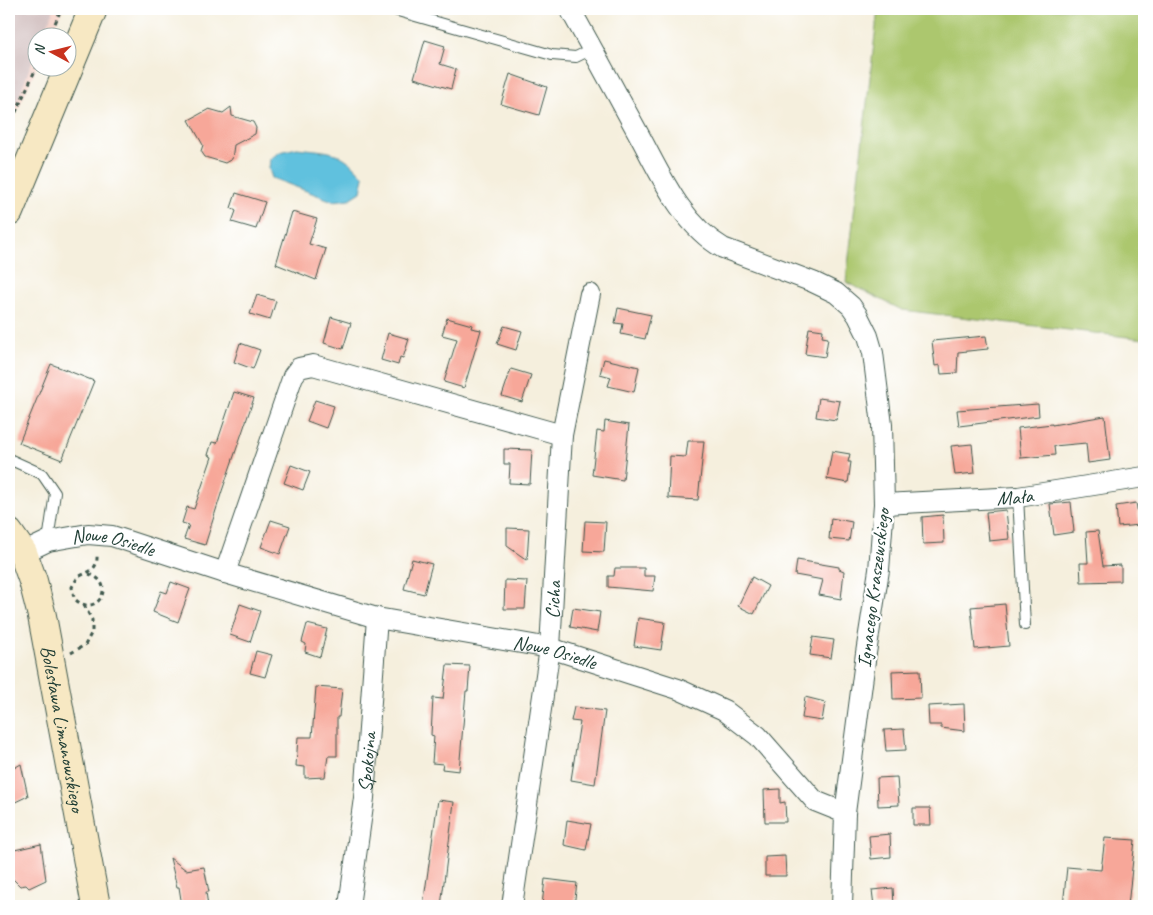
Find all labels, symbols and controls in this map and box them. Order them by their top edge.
north arrow [28,28,78,78]
text: N [31,43,49,56]
street label: Mała [996,483,1036,511]
street label: Ignacego Kraszewskiego [851,505,896,669]
street label: Nowe Osiedle [69,522,159,563]
street label: Cicha [540,579,567,619]
street label: Nowe Osiedle [511,630,601,676]
street label: Bolesława Limanowskiego [35,644,91,816]
street label: Spokojna [352,730,382,793]

